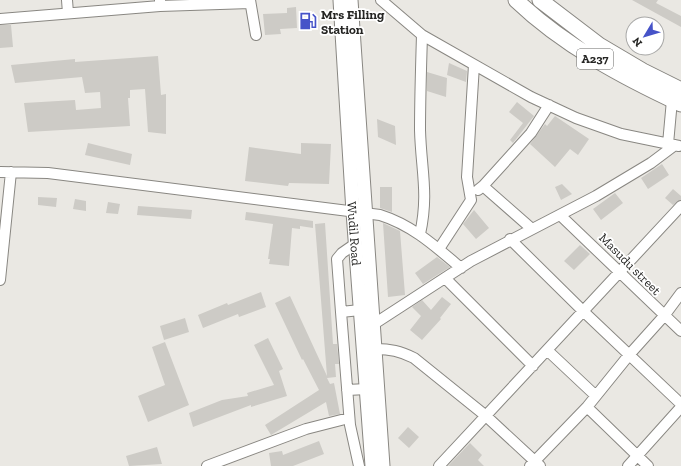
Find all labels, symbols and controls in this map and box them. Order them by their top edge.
place label: Mrs Filling Station [321,7,385,37]
fuel station icon: Mrs Filling Station [298,11,318,31]
north arrow [625,16,665,56]
text: N [629,34,645,49]
road number: A237 [577,49,613,69]
street label: Wudil Road [345,201,364,266]
street label: Masudu street [596,230,664,298]

